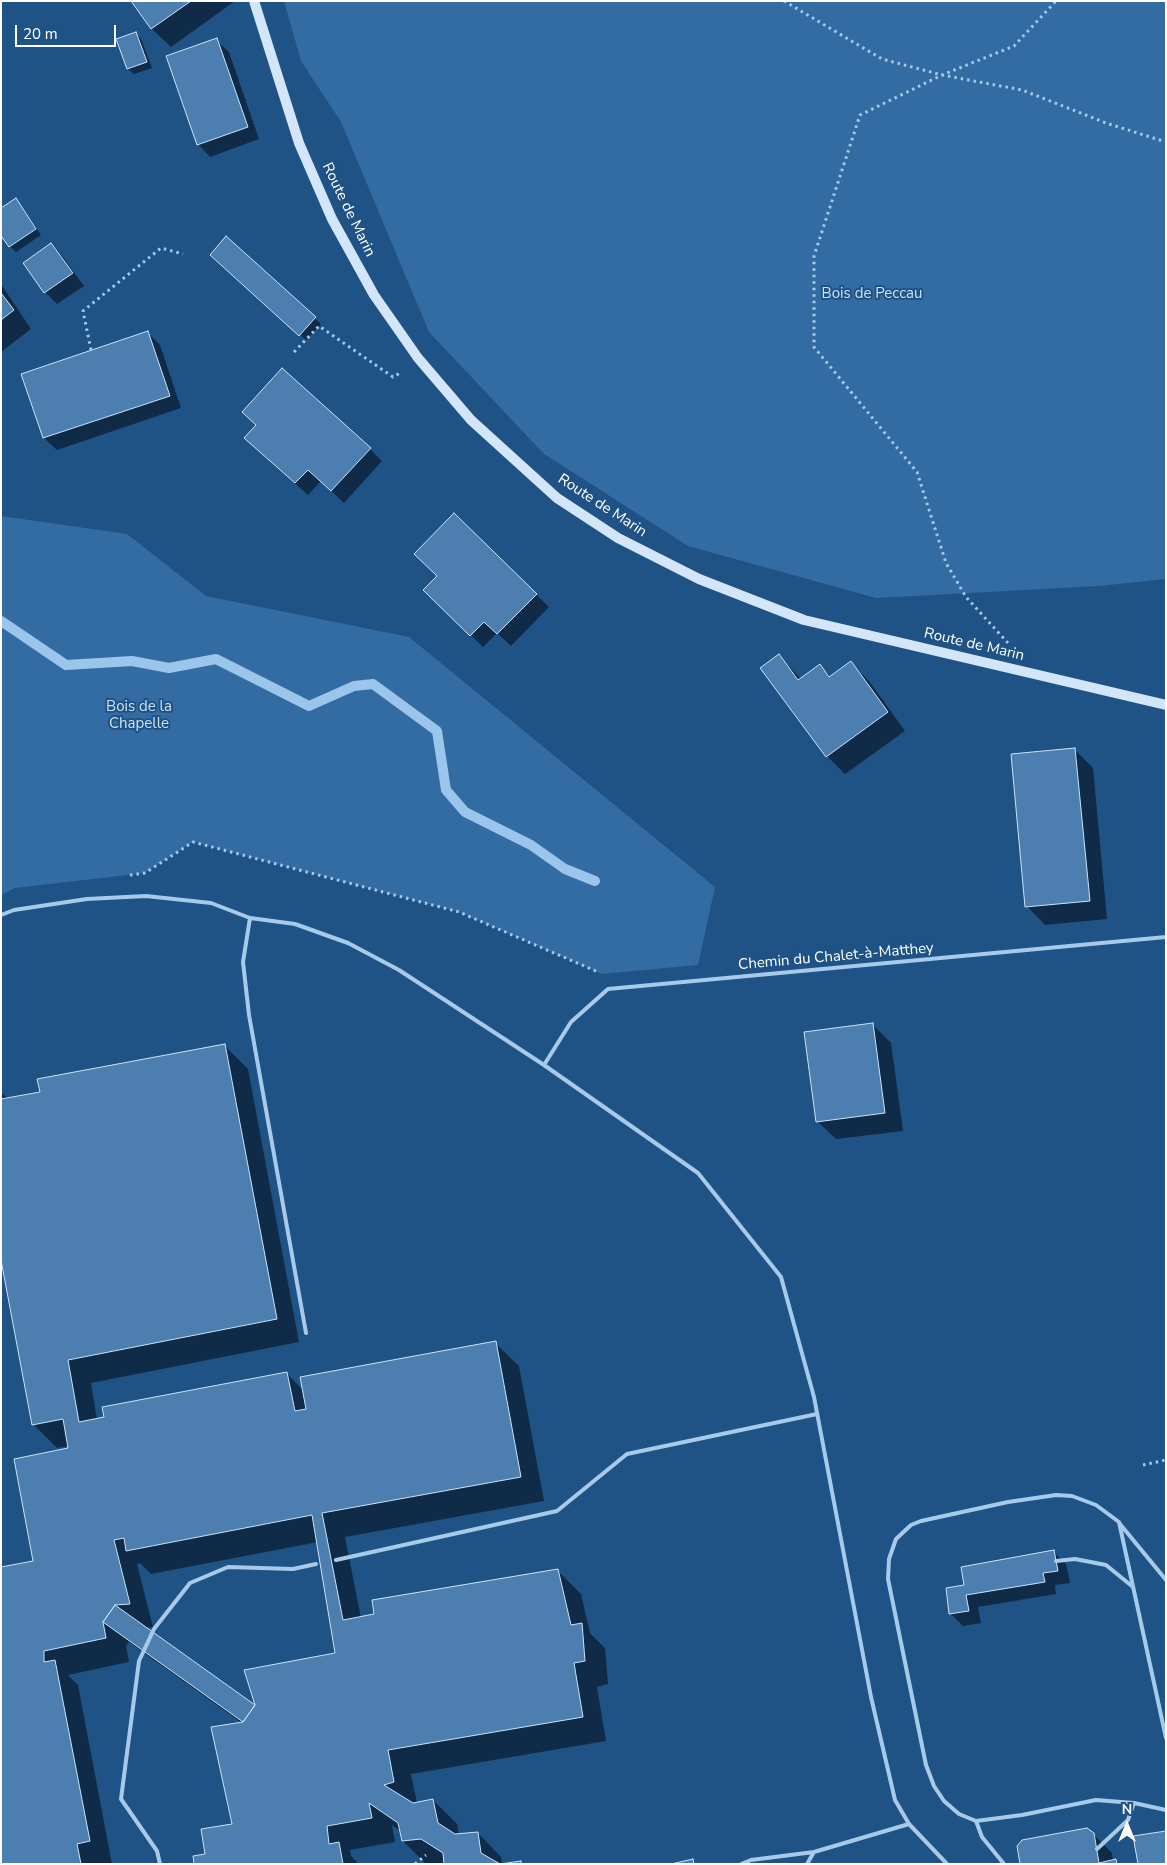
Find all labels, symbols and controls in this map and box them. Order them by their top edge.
scale bar [18,15,119,47]
text: 20 m [23,24,58,44]
street label: Route de Marin [317,160,379,260]
park label: Bois de Peccau [822,285,922,303]
street label: Route de Marin [554,471,650,541]
street label: Route de Marin [922,625,1026,665]
park label: Bois de la Chapelle [106,698,172,733]
street label: Chemin du Chalet-à-Matthey [738,939,934,975]
north arrow [1102,1800,1152,1850]
text: N [1122,1800,1132,1819]

